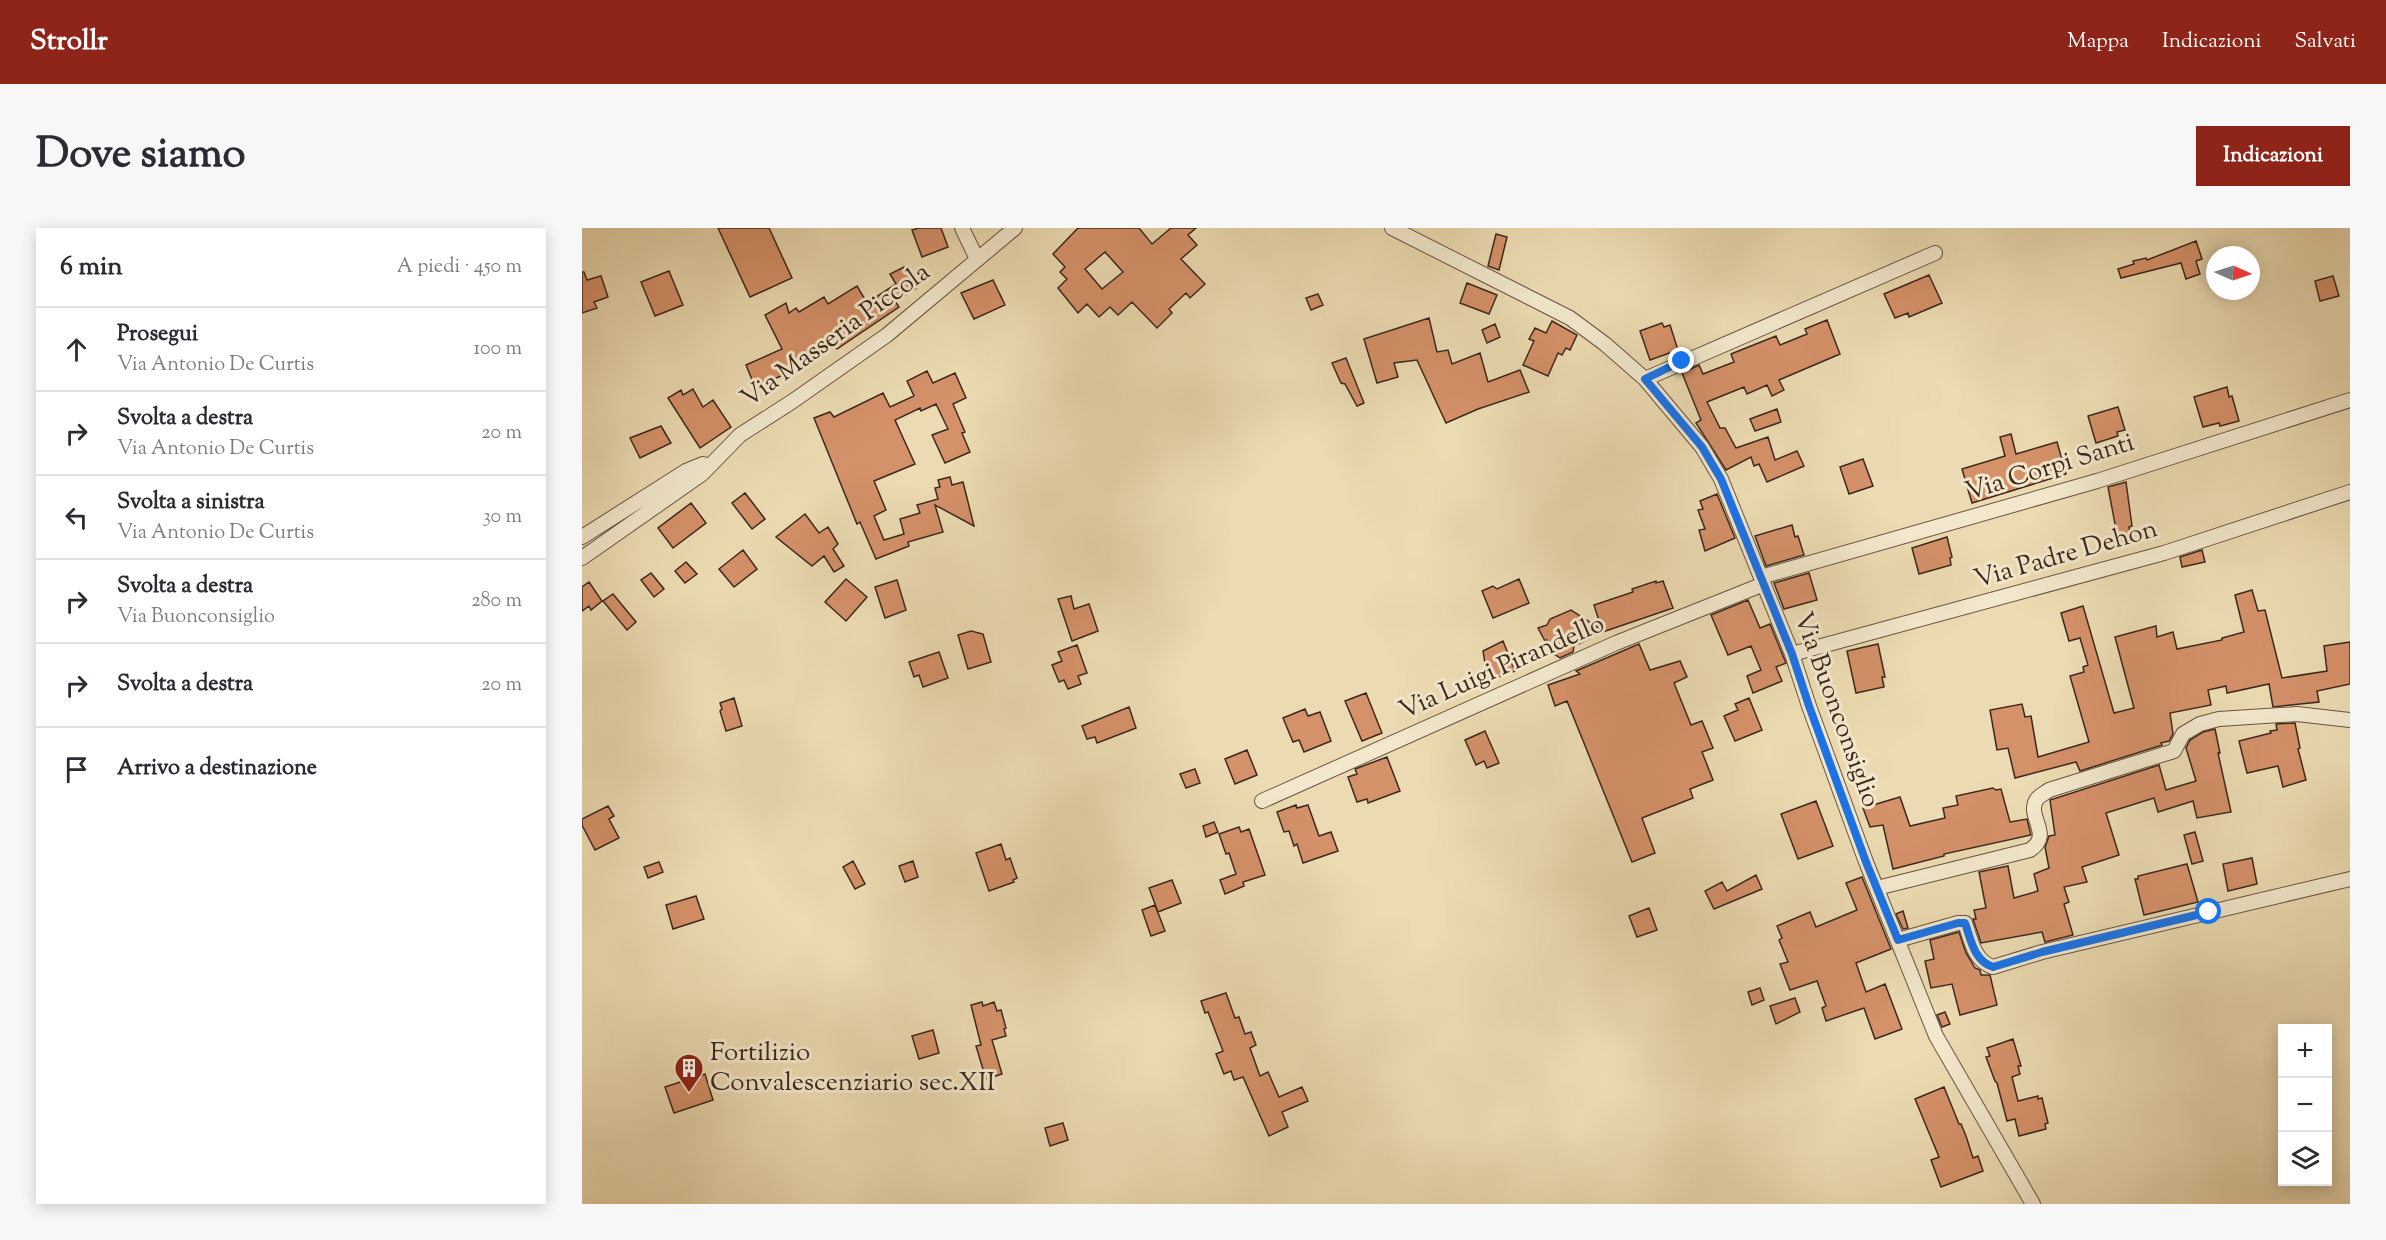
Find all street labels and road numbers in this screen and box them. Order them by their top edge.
street label: Via Masseria Piccola [734,255,938,417]
street label: Via Corpi Santi [1961,425,2139,511]
street label: Via Padre Dehon [1970,511,2162,599]
street label: Via Luigi Pirandello [1393,606,1611,730]
street label: Via Buonconsiglio [1784,607,1888,813]

